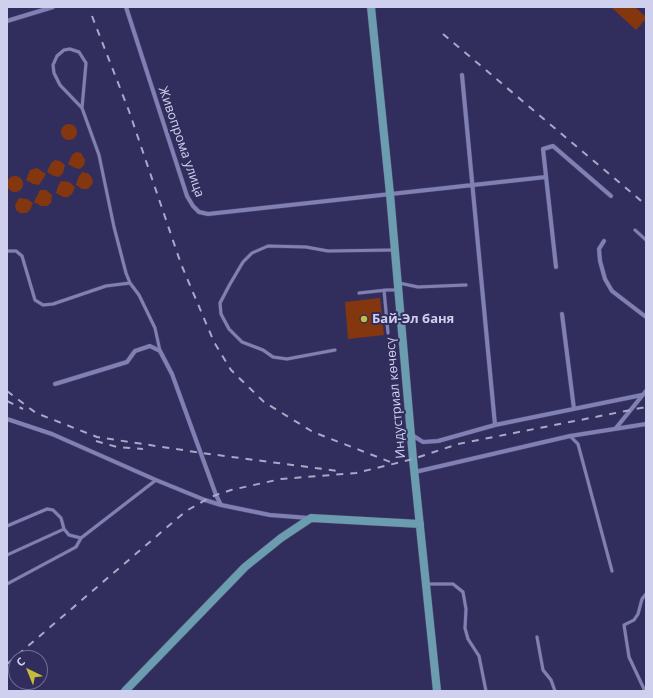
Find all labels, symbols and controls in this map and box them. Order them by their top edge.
street label: Живопрома улица [155,85,207,199]
place label: Бай-Эл баня [372,311,454,327]
marker: Бай-Эл баня [359,314,369,324]
street label: Индустриал көчөсү [383,337,409,459]
north arrow [8,650,48,690]
text: С [12,654,28,669]

